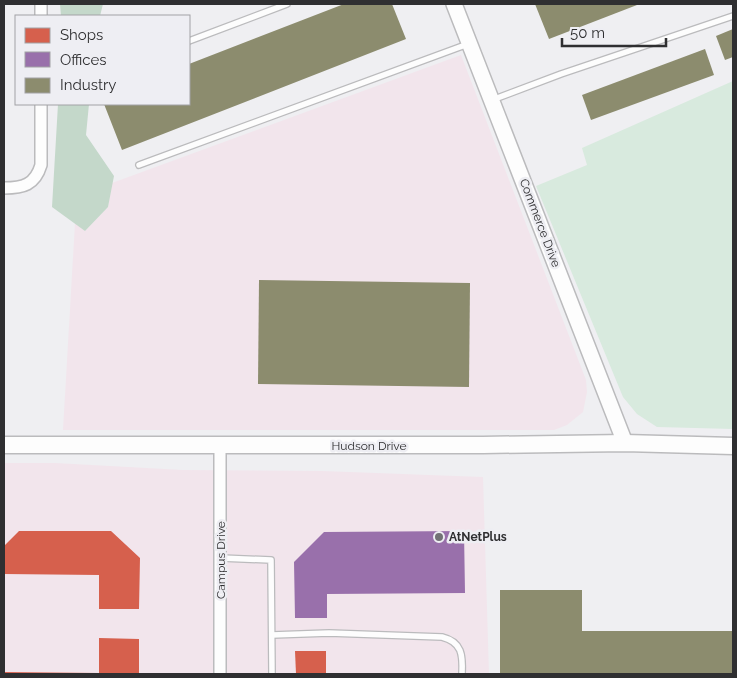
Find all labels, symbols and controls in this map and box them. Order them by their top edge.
legend [15,15,190,105]
scale bar [562,15,666,47]
text: 50 m [570,24,605,42]
text: Shops [60,26,103,44]
text: Offices [60,51,107,69]
text: Industry [60,76,116,94]
street label: Commerce Drive [517,177,563,269]
street label: Hudson Drive [331,439,407,453]
street label: Campus Drive [214,521,228,599]
place label: AtNetPlus [449,530,507,544]
marker: AtNetPlus [433,531,445,543]

